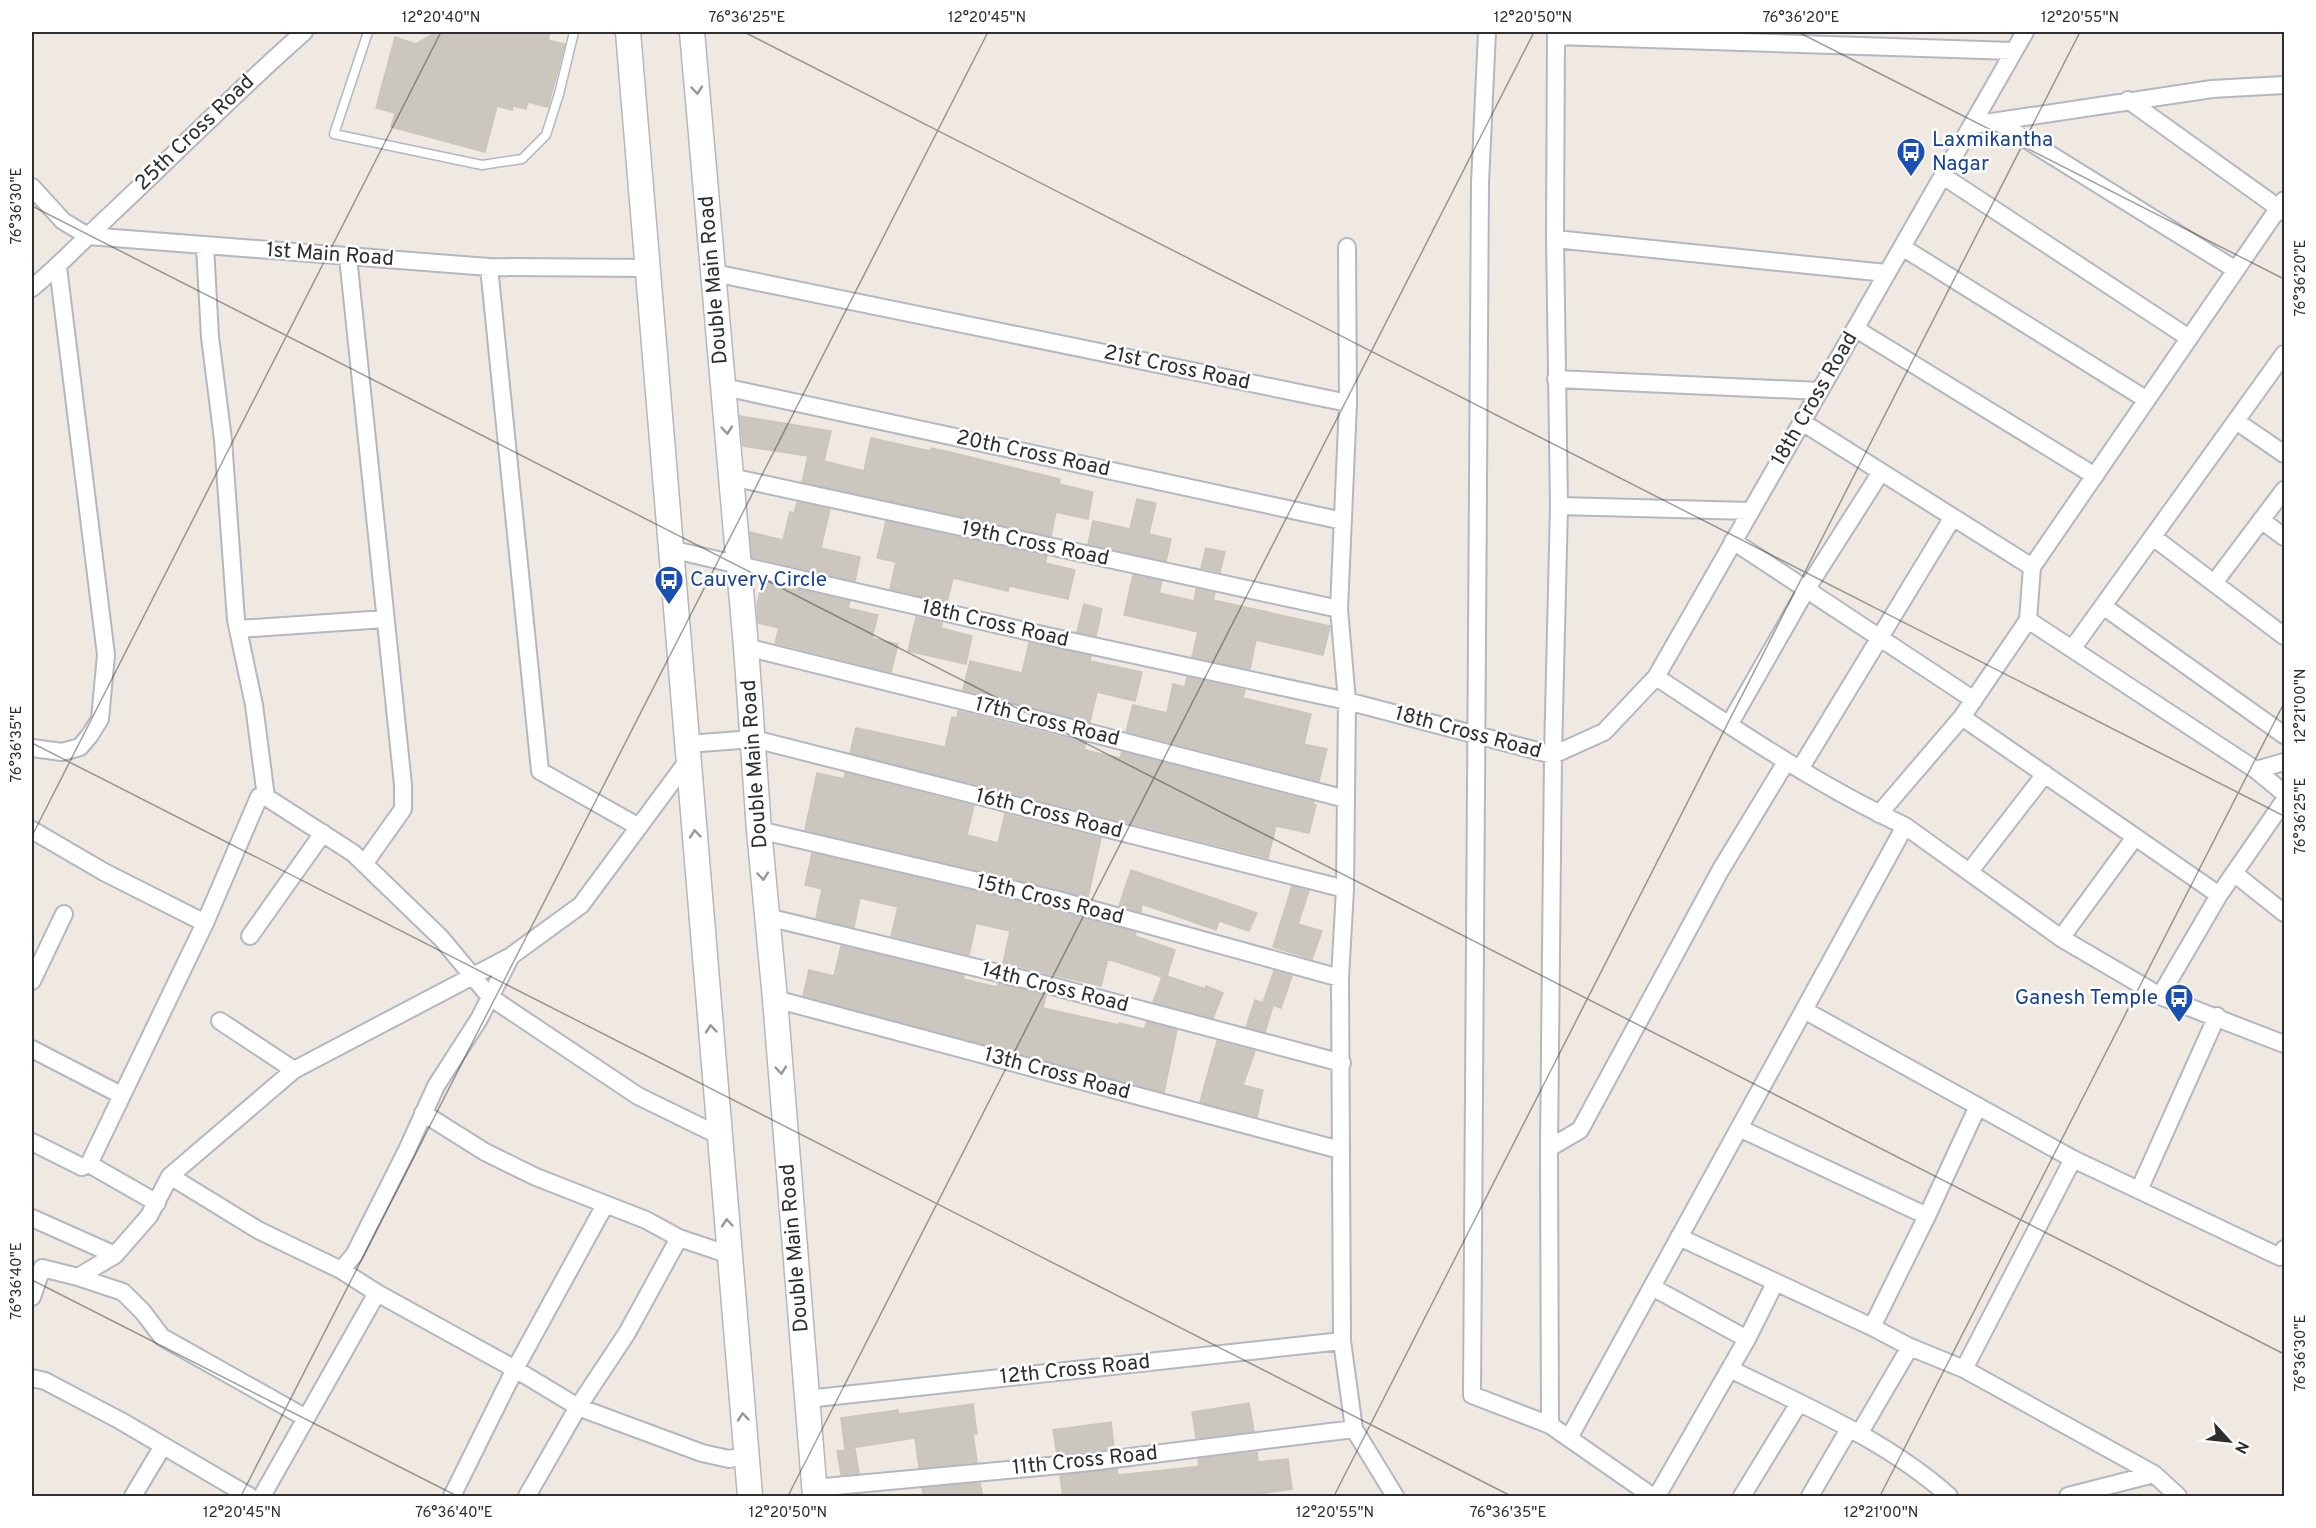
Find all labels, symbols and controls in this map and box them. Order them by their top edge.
text: 12°20'40"N [402,9,480,28]
text: 76°36'25"E [709,9,785,28]
text: 12°20'45"N [948,9,1026,28]
text: 12°20'50"N [1494,9,1572,28]
text: 76°36'20"E [1762,9,1840,28]
text: 12°20'55"N [2041,9,2119,28]
street label: 25th Cross Road [129,69,261,197]
one-way arrow [690,85,703,94]
place label: Laxmikantha Nagar [1932,127,2053,178]
bus stop icon: Laxmikantha Nagar [1895,136,1927,178]
text: 76°36'30"E [8,168,27,244]
street label: Double Main Road [693,195,735,365]
street label: 1st Main Road [265,237,395,273]
text: 76°36'20"E [2292,239,2311,317]
street label: 18th Cross Road [1766,327,1864,471]
street label: 21st Cross Road [1101,339,1253,397]
street label: 20th Cross Road [954,425,1112,483]
one-way arrow [721,426,734,435]
street label: 19th Cross Road [959,515,1111,573]
bus stop icon: Cauvery Circle [653,564,685,606]
place label: Cauvery Circle [690,567,827,594]
street label: 18th Cross Road [919,594,1071,654]
text: 12°21'00"N [2292,669,2311,743]
street label: Double Main Road [736,679,774,849]
street label: 17th Cross Road [972,691,1122,753]
street label: 18th Cross Road [1392,700,1544,766]
text: 76°36'35"E [8,706,27,782]
text: 76°36'25"E [2292,778,2311,854]
street label: 16th Cross Road [973,783,1125,845]
one-way arrow [689,830,702,839]
street label: 15th Cross Road [973,869,1127,931]
one-way arrow [756,871,769,881]
street label: 14th Cross Road [979,957,1131,1019]
bus stop icon: Ganesh Temple [2163,982,2195,1024]
place label: Ganesh Temple [2015,985,2158,1012]
one-way arrow [705,1024,718,1033]
street label: 13th Cross Road [981,1042,1133,1106]
one-way arrow [774,1066,787,1075]
street label: Double Main Road [774,1163,816,1333]
one-way arrow [721,1218,734,1227]
text: 76°36'40"E [8,1242,27,1320]
text: 76°36'30"E [2292,1315,2311,1391]
street label: 12th Cross Road [999,1349,1151,1391]
north arrow [2199,1411,2259,1471]
one-way arrow [737,1413,750,1422]
text: N [2229,1437,2252,1457]
street label: 11th Cross Road [1011,1440,1159,1482]
text: 12°20'45"N [203,1504,281,1523]
text: 76°36'40"E [415,1504,493,1523]
text: 12°20'50"N [749,1504,827,1523]
text: 12°20'55"N [1296,1504,1374,1523]
text: 76°36'35"E [1470,1504,1546,1523]
text: 12°21'00"N [1844,1504,1918,1523]

